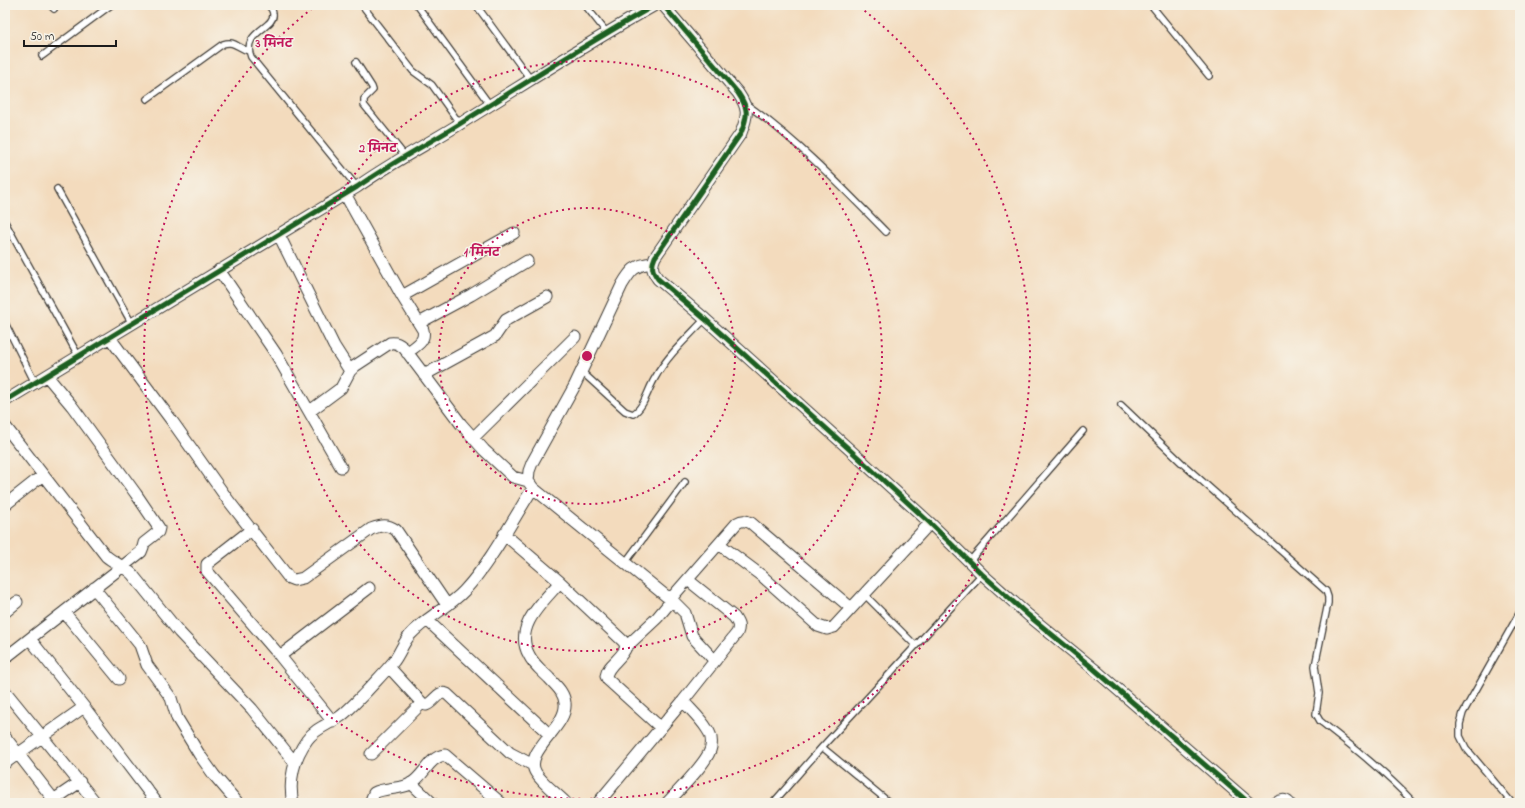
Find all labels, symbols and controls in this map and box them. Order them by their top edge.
scale bar [24,22,116,48]
text: 50 m [30,28,54,46]
text: 3 मिनट [254,34,294,53]
text: 2 मिनट [358,139,398,158]
text: 1 मिनट [464,243,501,262]
centre of rings [580,349,594,363]

